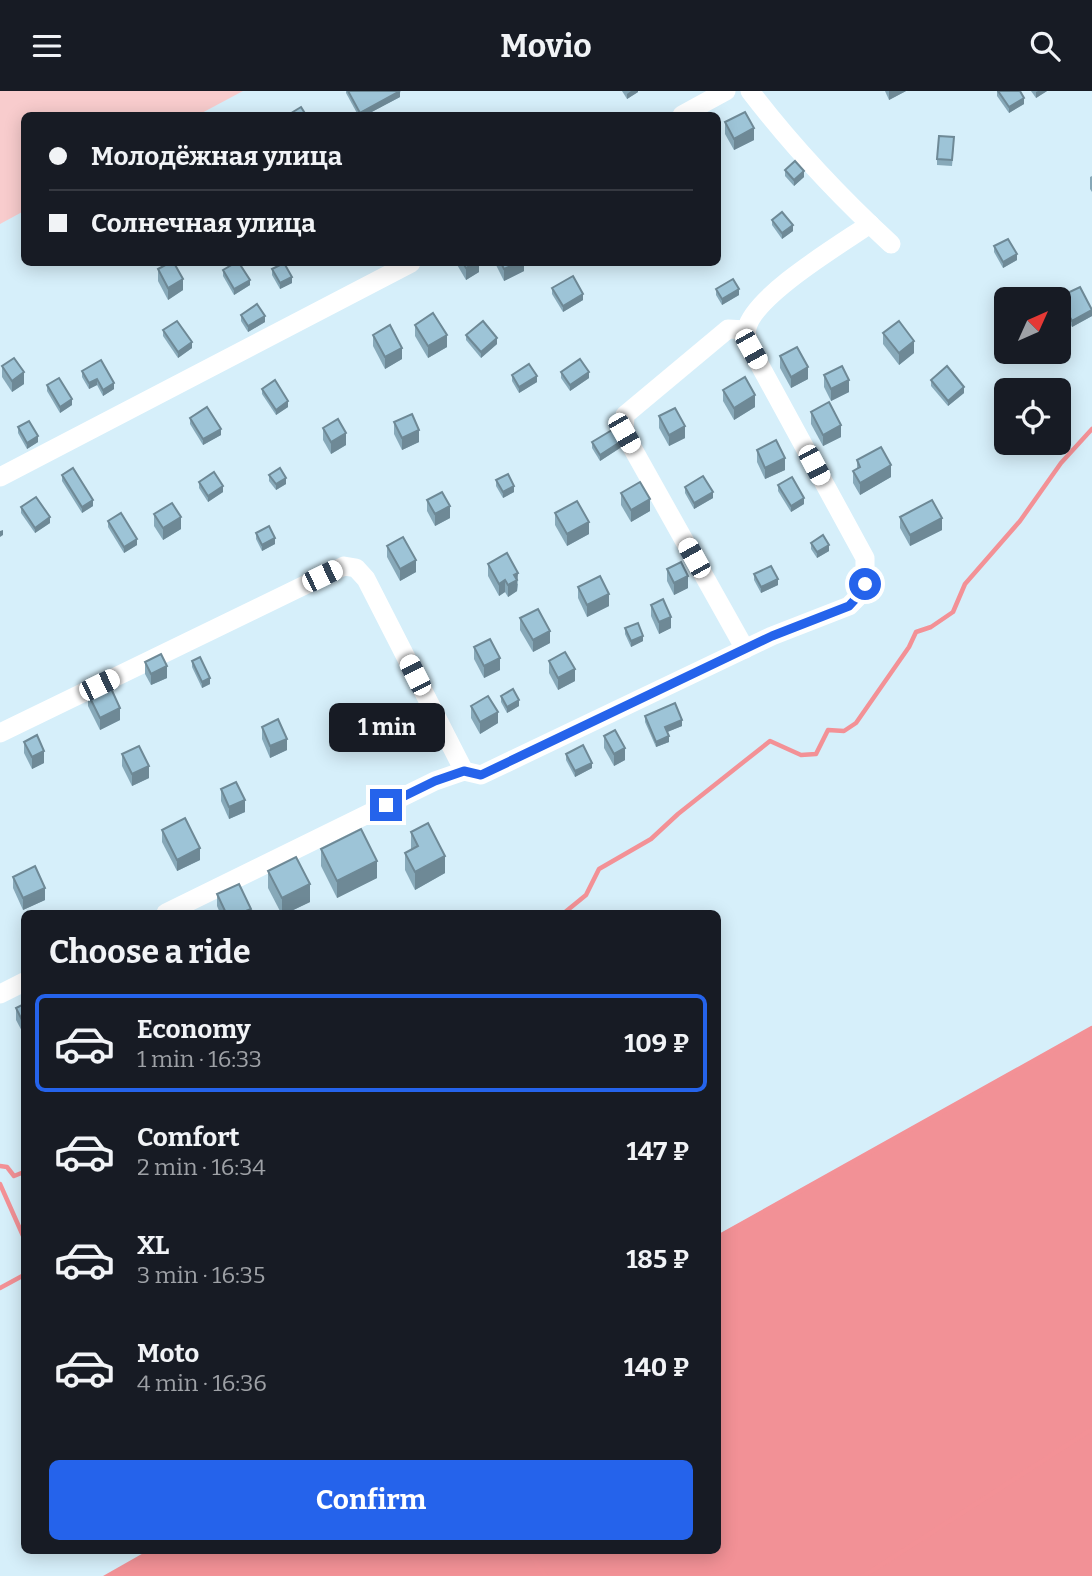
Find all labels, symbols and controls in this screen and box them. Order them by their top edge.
icon: menu [28,27,66,65]
text: Movio [500,27,592,65]
icon: search [1026,27,1064,65]
text: Молодёжная улица [91,141,342,172]
text: Солнечная улица [91,208,316,239]
north arrow [994,287,1071,364]
map controls [994,287,1071,455]
car [732,326,771,372]
button: locate [994,378,1071,455]
car [605,410,644,456]
car [795,442,834,488]
car [675,535,714,581]
car [299,557,346,595]
route start [849,568,881,600]
car [397,652,434,698]
car [76,666,123,704]
callout: 1 min [328,703,444,753]
text: 1 min [358,713,416,741]
route end [370,789,402,821]
text: Choose a ride [49,933,250,971]
icon: car [53,1012,116,1075]
text: Economy [137,1014,251,1045]
text: 109 ₽ [624,1028,689,1059]
text: 1 min · 16:33 [137,1045,262,1073]
icon: car [53,1120,116,1183]
text: Comfort [137,1122,240,1153]
text: 147 ₽ [626,1136,689,1167]
text: 2 min · 16:34 [137,1153,266,1181]
icon: car [53,1228,116,1291]
text: XL [137,1230,169,1261]
text: 185 ₽ [626,1244,689,1275]
text: 3 min · 16:35 [137,1261,265,1289]
icon: car [53,1336,116,1399]
text: Moto [137,1338,199,1369]
text: 140 ₽ [624,1352,689,1383]
text: 4 min · 16:36 [137,1369,267,1397]
button: Confirm [49,1460,693,1540]

